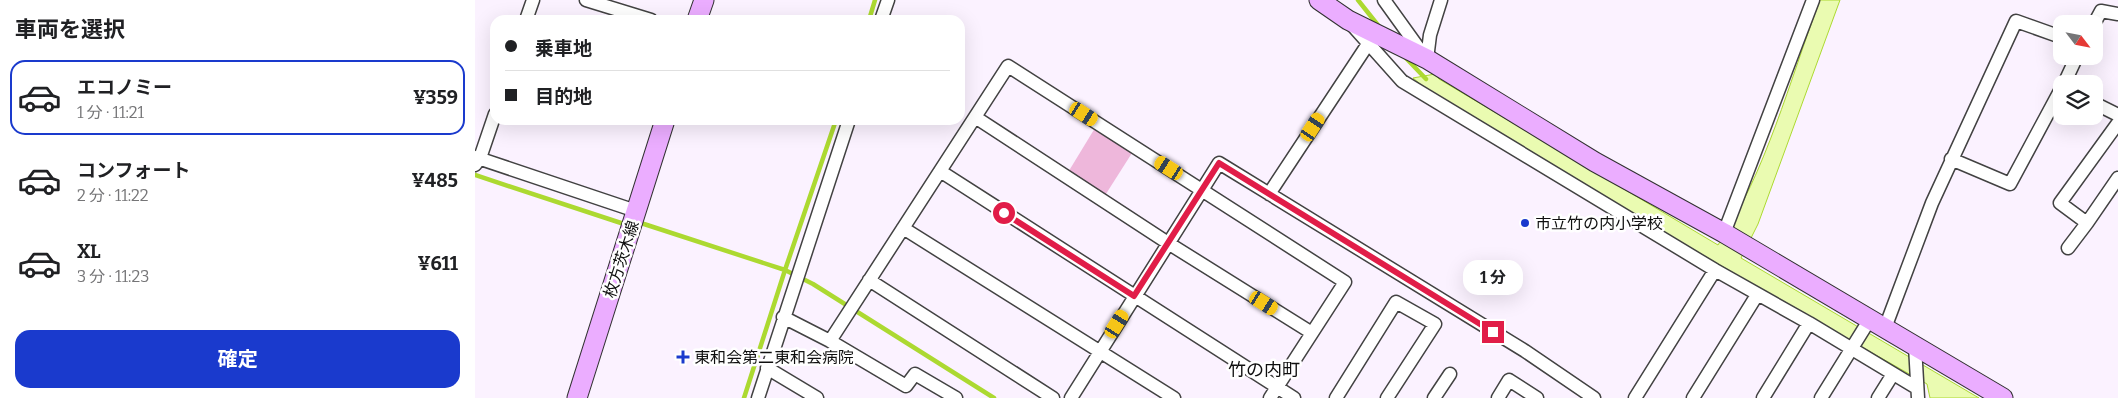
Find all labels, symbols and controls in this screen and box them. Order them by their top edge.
north arrow [2053,15,2103,65]
map controls [2053,15,2103,125]
text: 車両を選択 [15,16,125,43]
text: 乗車地 [535,37,592,60]
icon: car [17,75,62,120]
button: layers [2053,75,2103,125]
text: エコノミー [77,76,172,99]
text: 目的地 [535,85,592,108]
text: ¥359 [413,86,458,109]
car [1067,100,1100,128]
text: 1 分 · 11:21 [77,103,144,122]
car [1298,110,1327,144]
car [1152,154,1185,182]
icon: car [17,158,62,203]
text: コンフォート [77,159,190,182]
text: ¥485 [411,169,458,192]
text: 2 分 · 11:22 [77,186,148,205]
route start [993,202,1015,224]
place label: 市立竹の内小学校 [1535,214,1663,233]
marker: 市立竹の内小学校 [1519,217,1531,229]
street label: 枚方茨木線 [600,218,643,300]
text: XL [77,240,101,263]
icon: car [17,241,62,286]
text: ¥611 [417,252,458,275]
callout: 1 分 [1463,260,1523,294]
text: 3 分 · 11:23 [77,267,149,286]
text: 1 分 [1480,268,1506,287]
car [1247,289,1280,317]
car [1102,307,1131,341]
route end [1482,321,1504,343]
button: 確定 [15,330,460,388]
place label: 東和会第二東和会病院 [694,348,854,367]
marker: 東和会第二東和会病院 [676,350,690,364]
district label: 竹の内町 [1228,359,1300,381]

